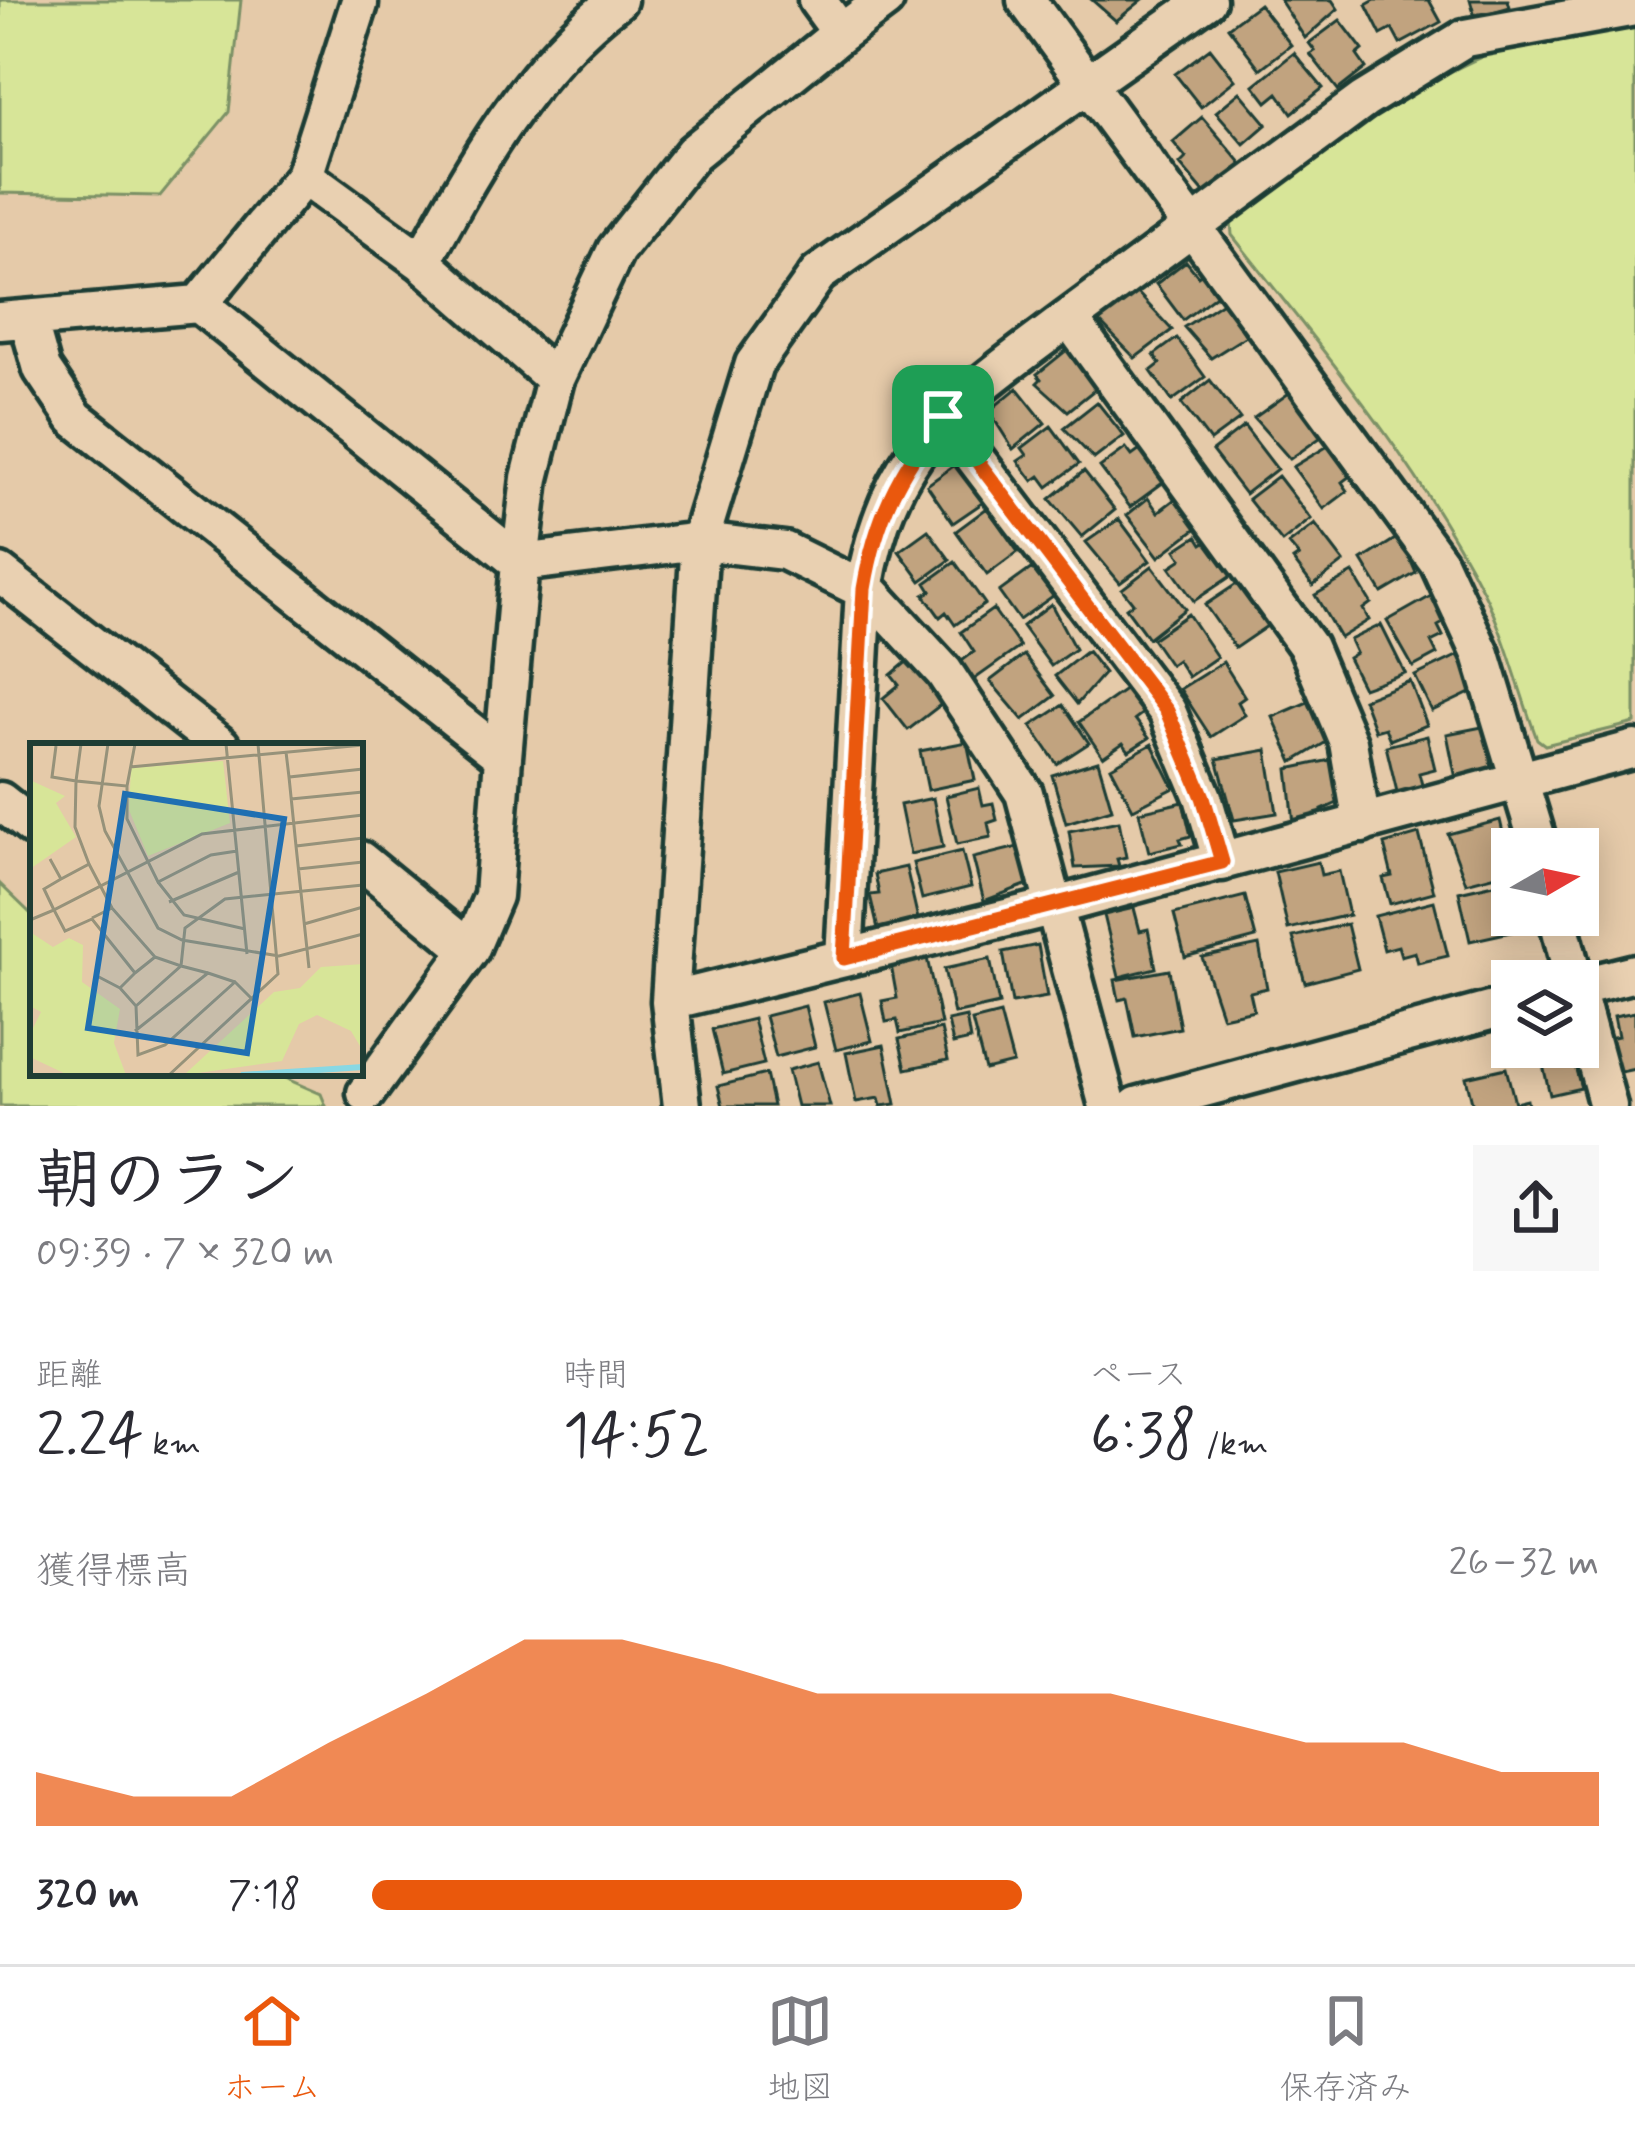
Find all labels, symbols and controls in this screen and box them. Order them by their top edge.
pin [892,365,994,467]
icon: arrive [910,383,976,449]
inset map [30,743,363,1076]
north arrow [1491,828,1599,936]
map controls [1491,828,1599,1068]
button: layers [1491,960,1599,1068]
text: 朝のラン [36,1140,300,1226]
button: share [1473,1145,1599,1271]
text: 09:39 · 7 × 320 m [36,1228,334,1279]
text: 距離 [36,1354,102,1398]
text: 時間 [563,1354,629,1398]
text: ペース [1090,1354,1187,1398]
text: 2.24 [36,1398,144,1477]
text: 14:52 [563,1398,710,1477]
text: 6:38 [1090,1398,1197,1477]
text: km [144,1423,201,1467]
text: /km [1197,1423,1268,1467]
text: 26–32 m [1448,1538,1599,1589]
text: 獲得標高 [36,1547,192,1598]
text: 320 m [36,1870,139,1921]
text: 7:18 [228,1870,301,1921]
tab: ホーム [223,1988,321,2111]
tab: 地図 [767,1988,833,2111]
tab: 保存済み [1280,1988,1412,2111]

